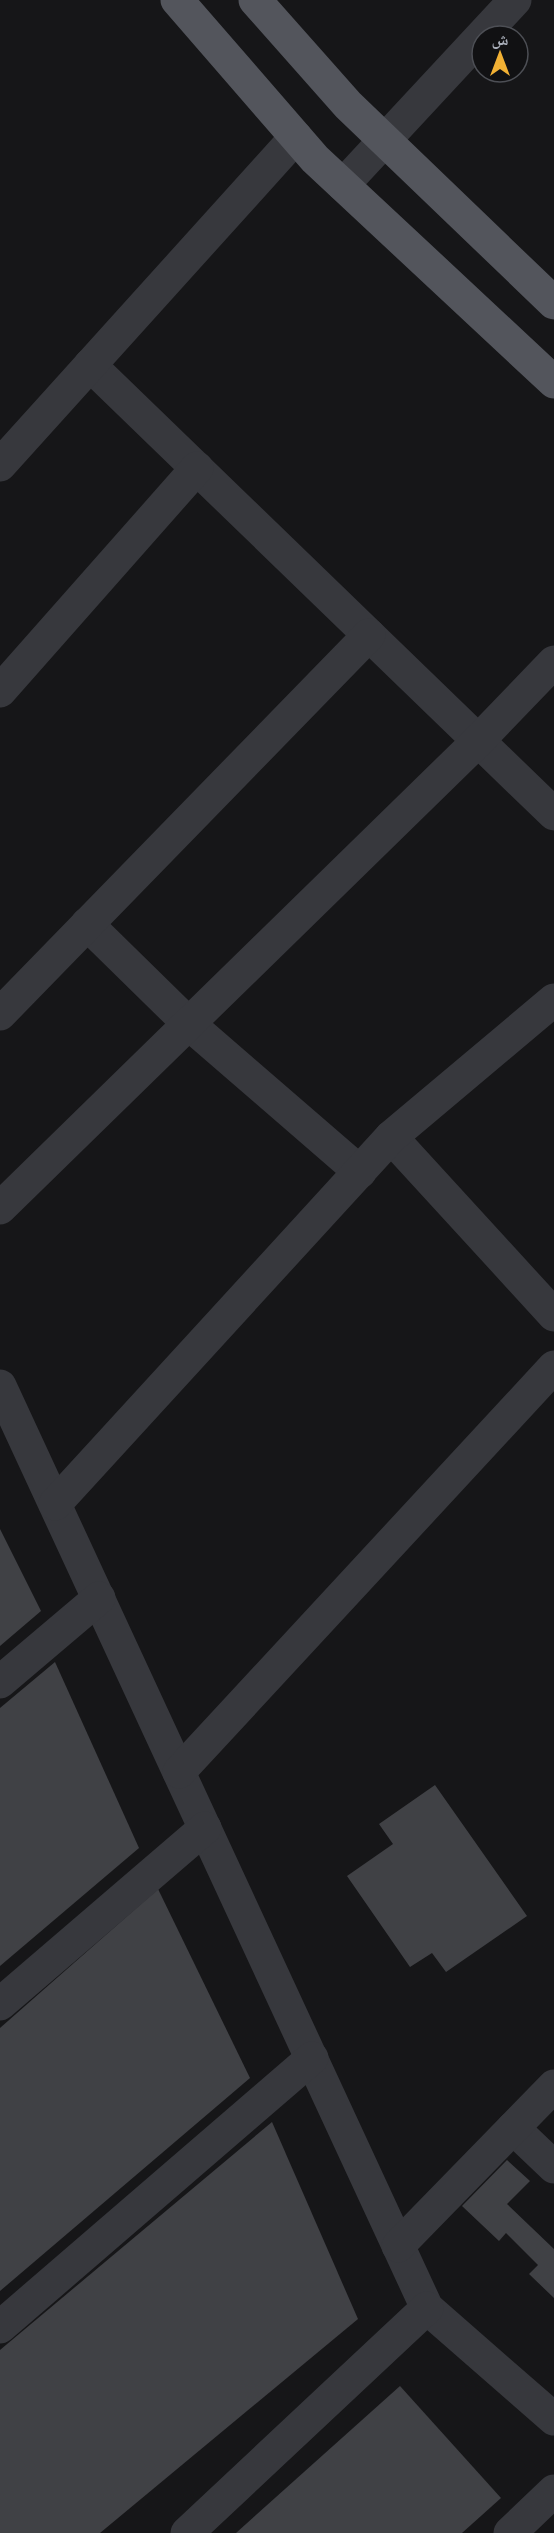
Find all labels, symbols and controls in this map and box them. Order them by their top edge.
north arrow [470,24,530,84]
text: ش [492,30,509,49]

